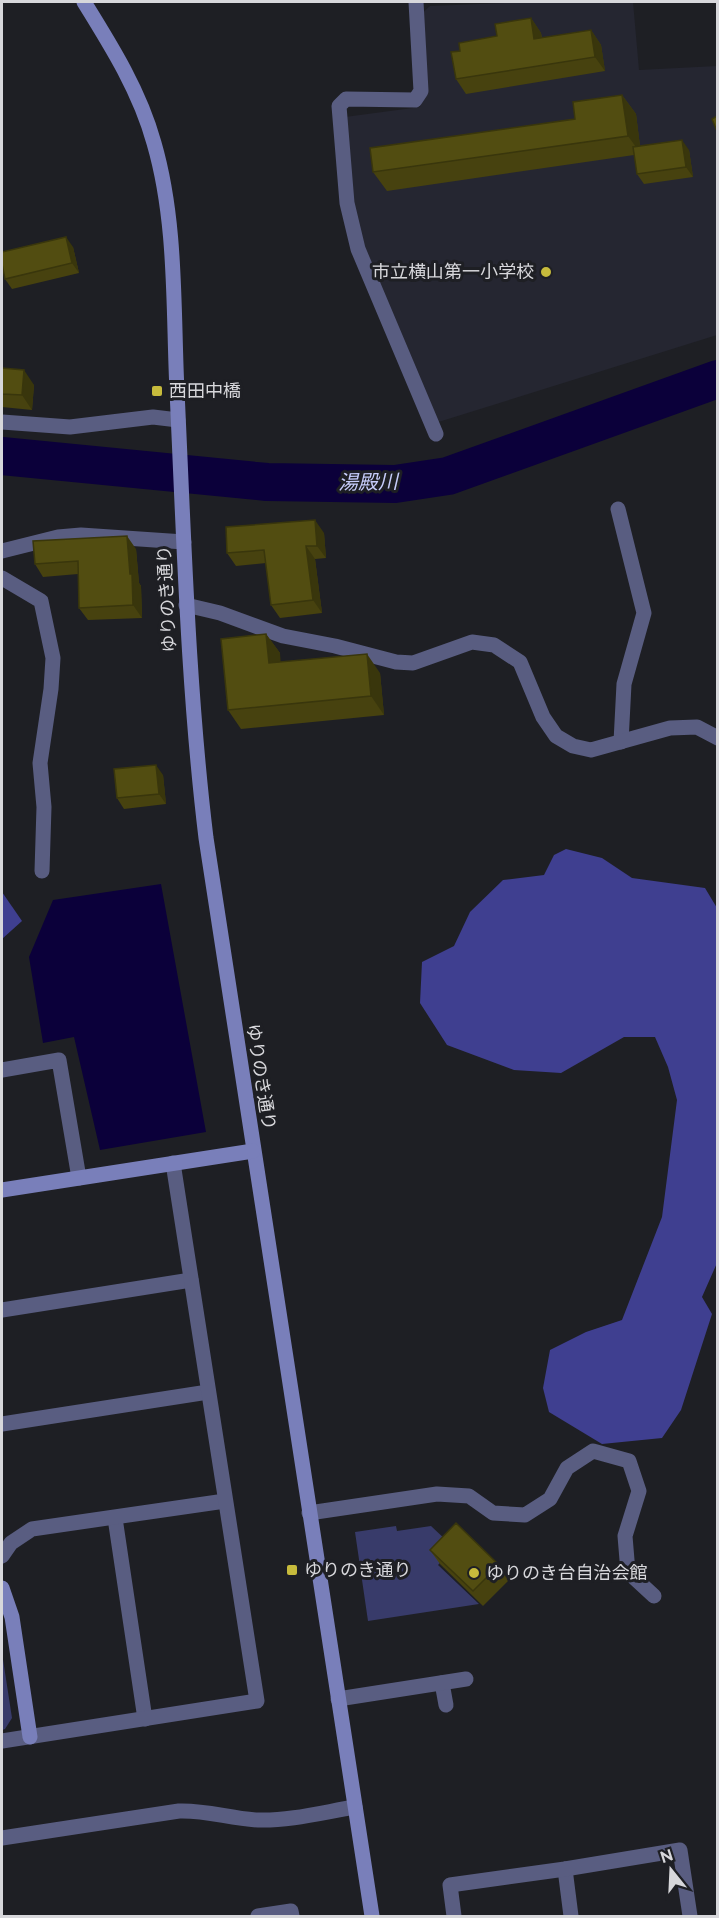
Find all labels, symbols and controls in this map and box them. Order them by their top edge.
place label: 市立横山第一小学校 [372,261,534,282]
marker: 市立横山第一小学校 [539,265,553,279]
place label: 西田中橋 [169,380,241,401]
marker: 西田中橋 [150,384,164,398]
water label: 湯殿川 [338,469,400,495]
street label: ゆりのき通り [153,545,180,653]
street label: ゆりのき通り [243,1022,280,1132]
place label: ゆりのき通り [304,1559,411,1580]
place label: ゆりのき台自治会館 [486,1562,647,1583]
marker: ゆりのき通り [285,1563,299,1577]
marker: ゆりのき台自治会館 [467,1566,481,1580]
north arrow [641,1840,701,1900]
text: N [658,1845,675,1867]

